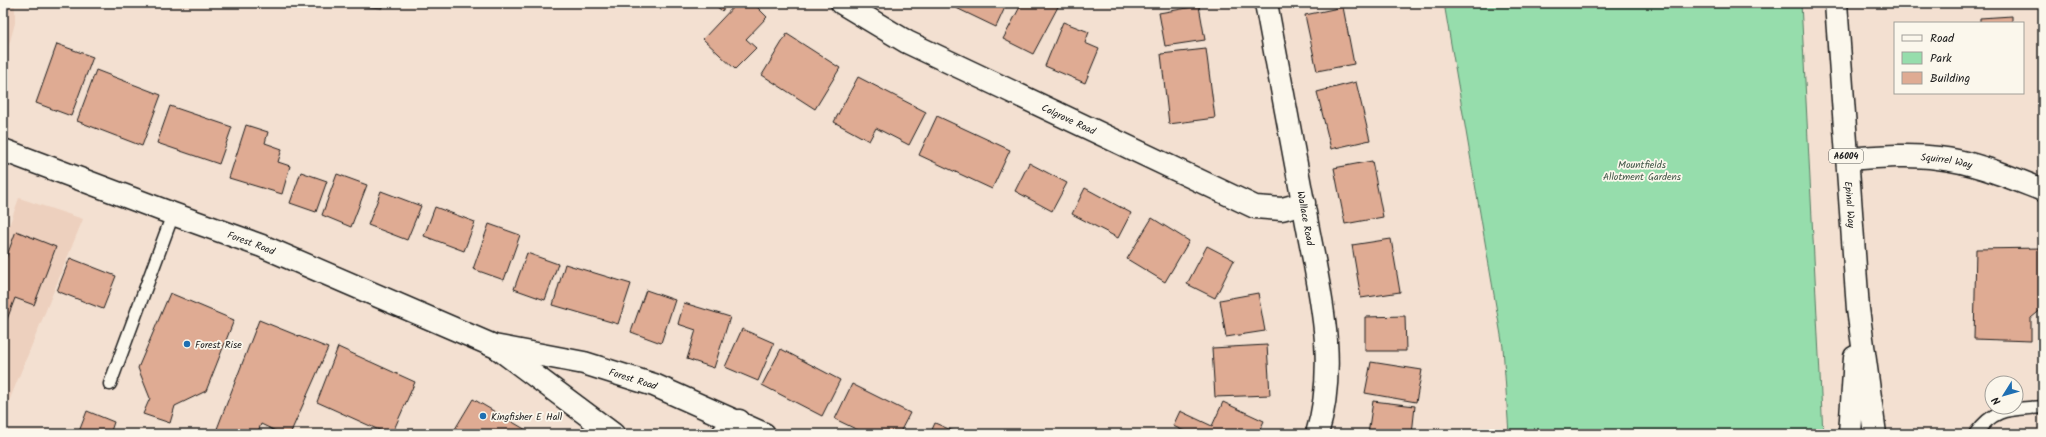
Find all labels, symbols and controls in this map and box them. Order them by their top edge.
legend [1894,22,2024,94]
text: Road [1930,29,1955,48]
text: Park [1930,49,1952,68]
text: Building [1930,69,1970,88]
street label: Colgrove Road [1039,100,1099,140]
road number: A6004 [1829,149,1863,163]
street label: Squirrel Way [1920,149,1974,173]
park label: Mountfields Allotment Gardens [1603,157,1682,185]
street label: Epinal Way [1840,181,1859,229]
street label: Wallace Road [1292,190,1318,248]
street label: Forest Road [225,227,278,260]
place label: Forest Rise [195,337,242,353]
marker: Forest Rise [182,339,192,349]
street label: Forest Road [607,364,661,395]
north arrow [1984,375,2024,415]
text: N [1988,392,2006,409]
place label: Kingfisher E Hall [491,409,563,425]
marker: Kingfisher E Hall [478,411,488,421]

